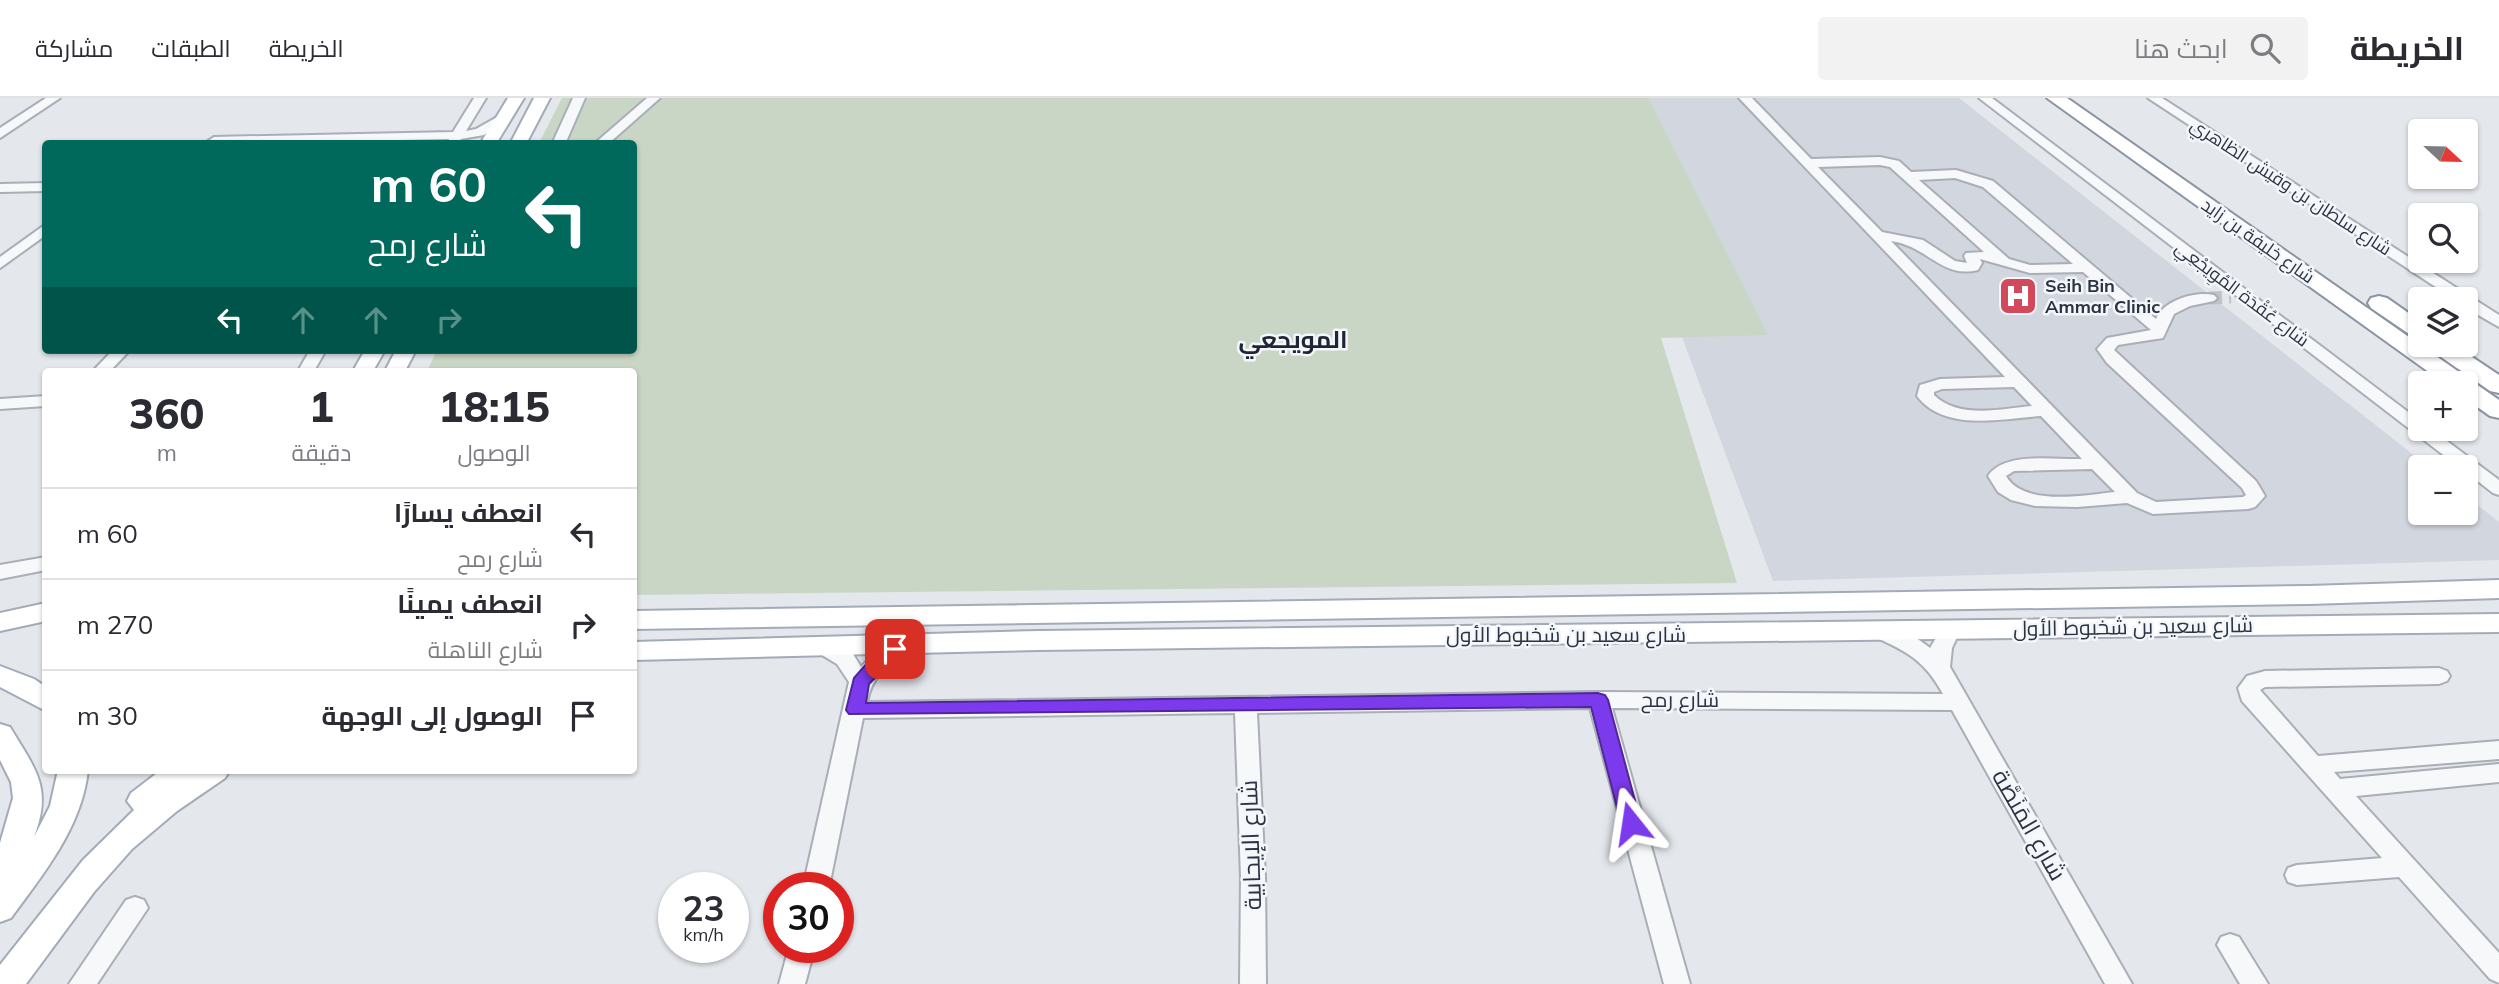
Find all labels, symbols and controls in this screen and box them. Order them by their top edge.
search box [1818,17,2308,80]
text: الخريطة [2350,27,2464,68]
icon: search [2246,29,2284,67]
text: ابحث هنا [2134,32,2228,65]
text: مشاركة [35,33,113,63]
text: الطبقات [151,33,231,63]
text: الخريطة [269,33,344,63]
street label: شارع سلطان بن وقيش الظاهري [2185,113,2396,263]
north arrow [2408,119,2478,189]
map controls [2408,119,2478,525]
text: 60 m [371,153,487,214]
icon: left [511,168,602,259]
street label: شارع خليفة بن زايد [2197,193,2319,289]
button: search [2408,203,2478,273]
text: شارع رمح [368,224,487,264]
street label: شارع عُقْدَة المُوِيجْعِي [2169,236,2314,354]
place label: Seih Bin Ammar Clinic [2045,274,2160,318]
hospital icon: Seih Bin Ammar Clinic [1997,275,2039,317]
button: layers [2408,287,2478,357]
icon: left [211,301,249,339]
icon: ahead [284,301,322,339]
icon: ahead [357,301,395,339]
icon: right [430,301,468,339]
district label: المويجعي [1239,324,1347,359]
button: + [2408,371,2478,441]
text: 1 [309,380,334,433]
text: 18:15 [438,380,550,433]
text: 360 [129,387,205,440]
text: m [157,438,177,467]
text: دقيقة [292,438,351,467]
text: الوصول [458,438,531,467]
button: − [2408,455,2478,525]
text: انعطف يسارًا [394,496,543,529]
icon: left [564,515,602,553]
text: 60 m [77,517,138,550]
text: شارع رمح [457,544,543,573]
text: انعطف يمينًا [397,587,543,620]
icon: right [564,606,602,644]
text: 270 m [77,608,153,641]
street label: شارع سعيد بن شخبوط الأول [2013,611,2253,643]
pin [865,619,925,679]
street label: شارع سعيد بن شخبوط الأول [1446,621,1686,649]
icon: arrive [876,630,914,668]
text: شارع الناهلة [428,635,543,664]
street label: شارع رمح [1641,686,1719,714]
icon: arrive [564,697,602,735]
text: 30 m [77,699,138,732]
text: الوصول إلى الوجهة [322,699,543,732]
street label: شارع المَنَصَّة [1984,764,2074,886]
street label: شارع الإيجابية [1233,779,1269,911]
position arrow [1594,786,1668,860]
speed limit sign: 30 [763,872,854,963]
text: 23 [682,886,725,930]
text: km/h [683,923,724,946]

